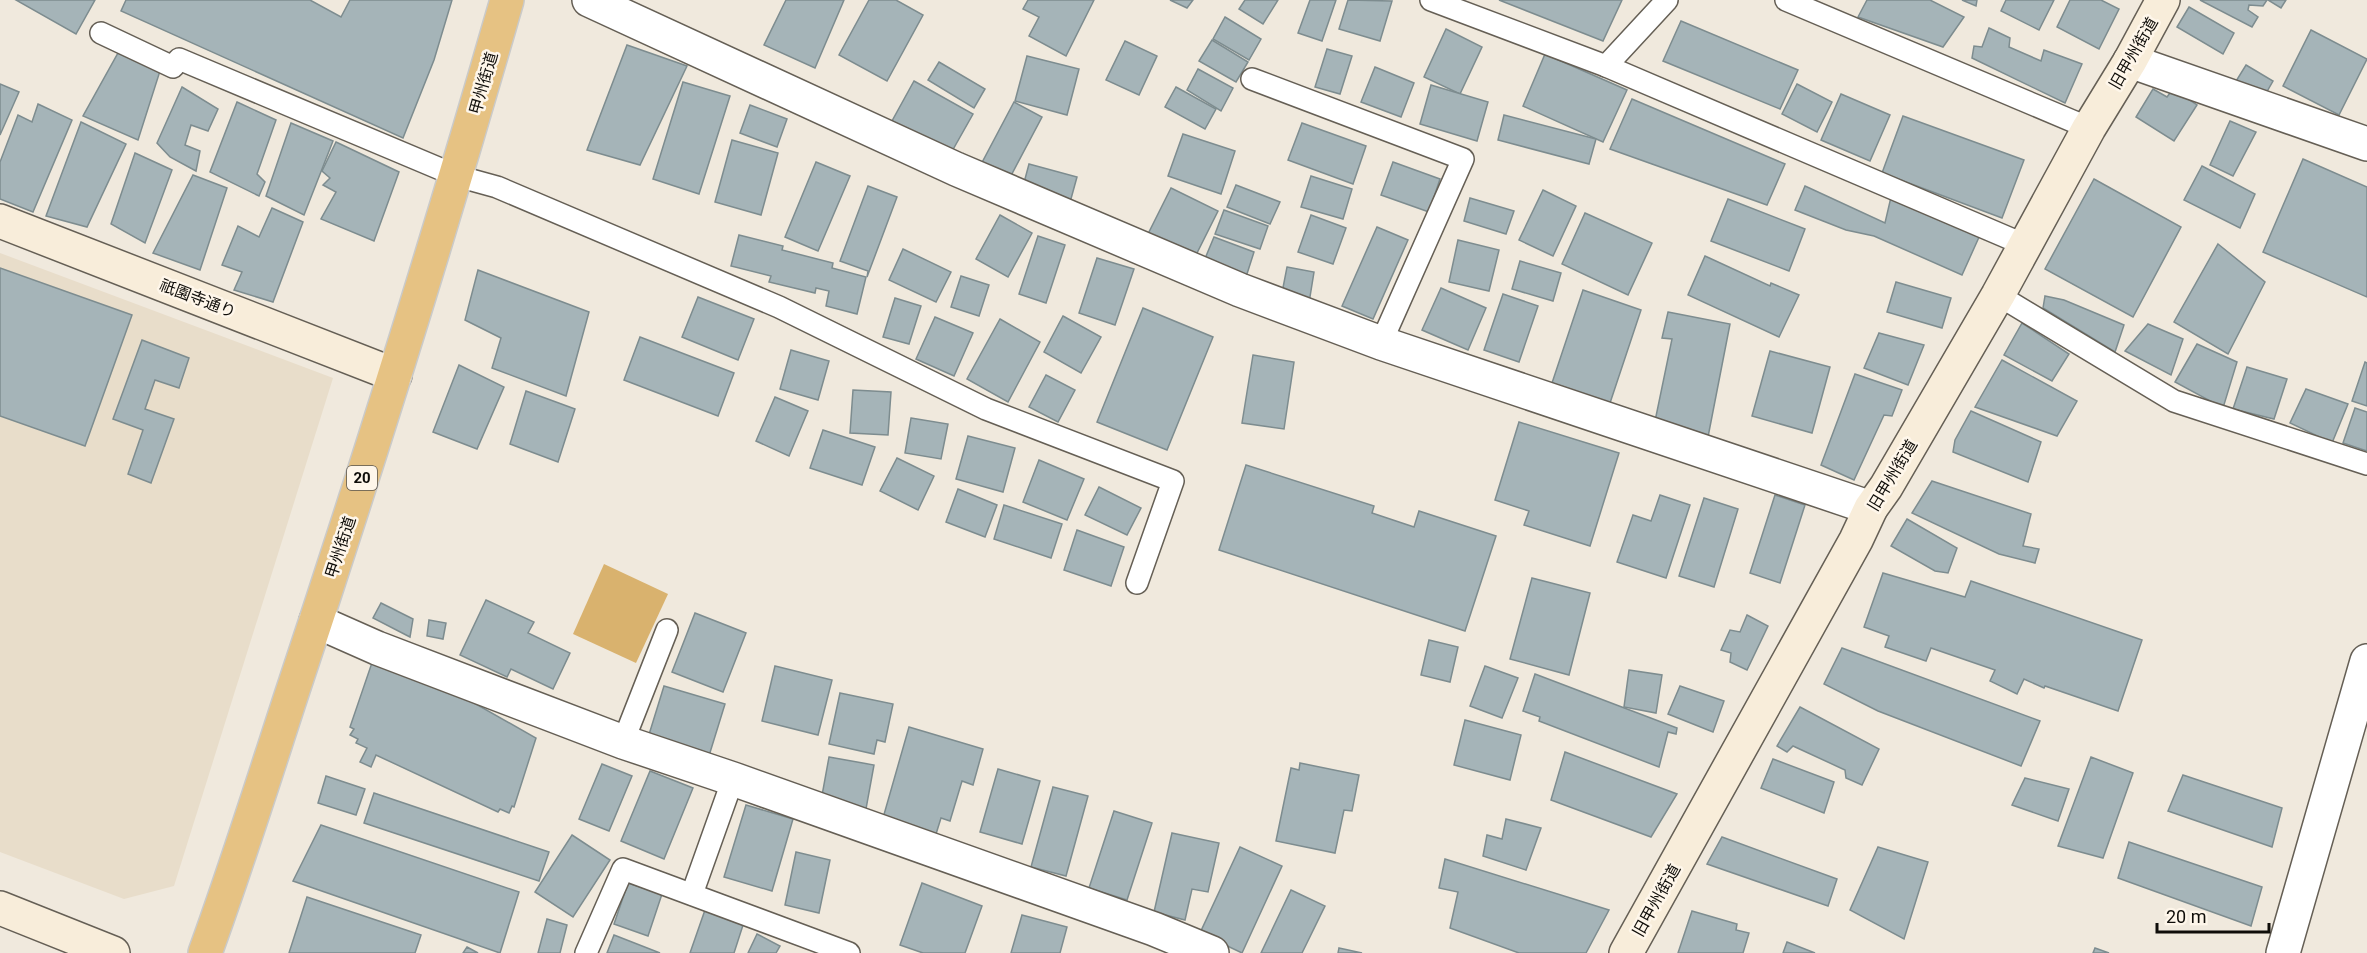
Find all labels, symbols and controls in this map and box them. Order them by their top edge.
street label: 旧甲州街道 [2105,14,2162,93]
street label: 甲州街道 [466,50,501,117]
street label: 祇園寺通り [157,275,239,322]
street label: 旧甲州街道 [1864,436,1921,514]
road number: 20 [347,466,377,490]
street label: 甲州街道 [322,514,359,581]
street label: 旧甲州街道 [1629,861,1684,940]
scale bar [2157,896,2270,934]
text: 20 m [2166,906,2206,927]

